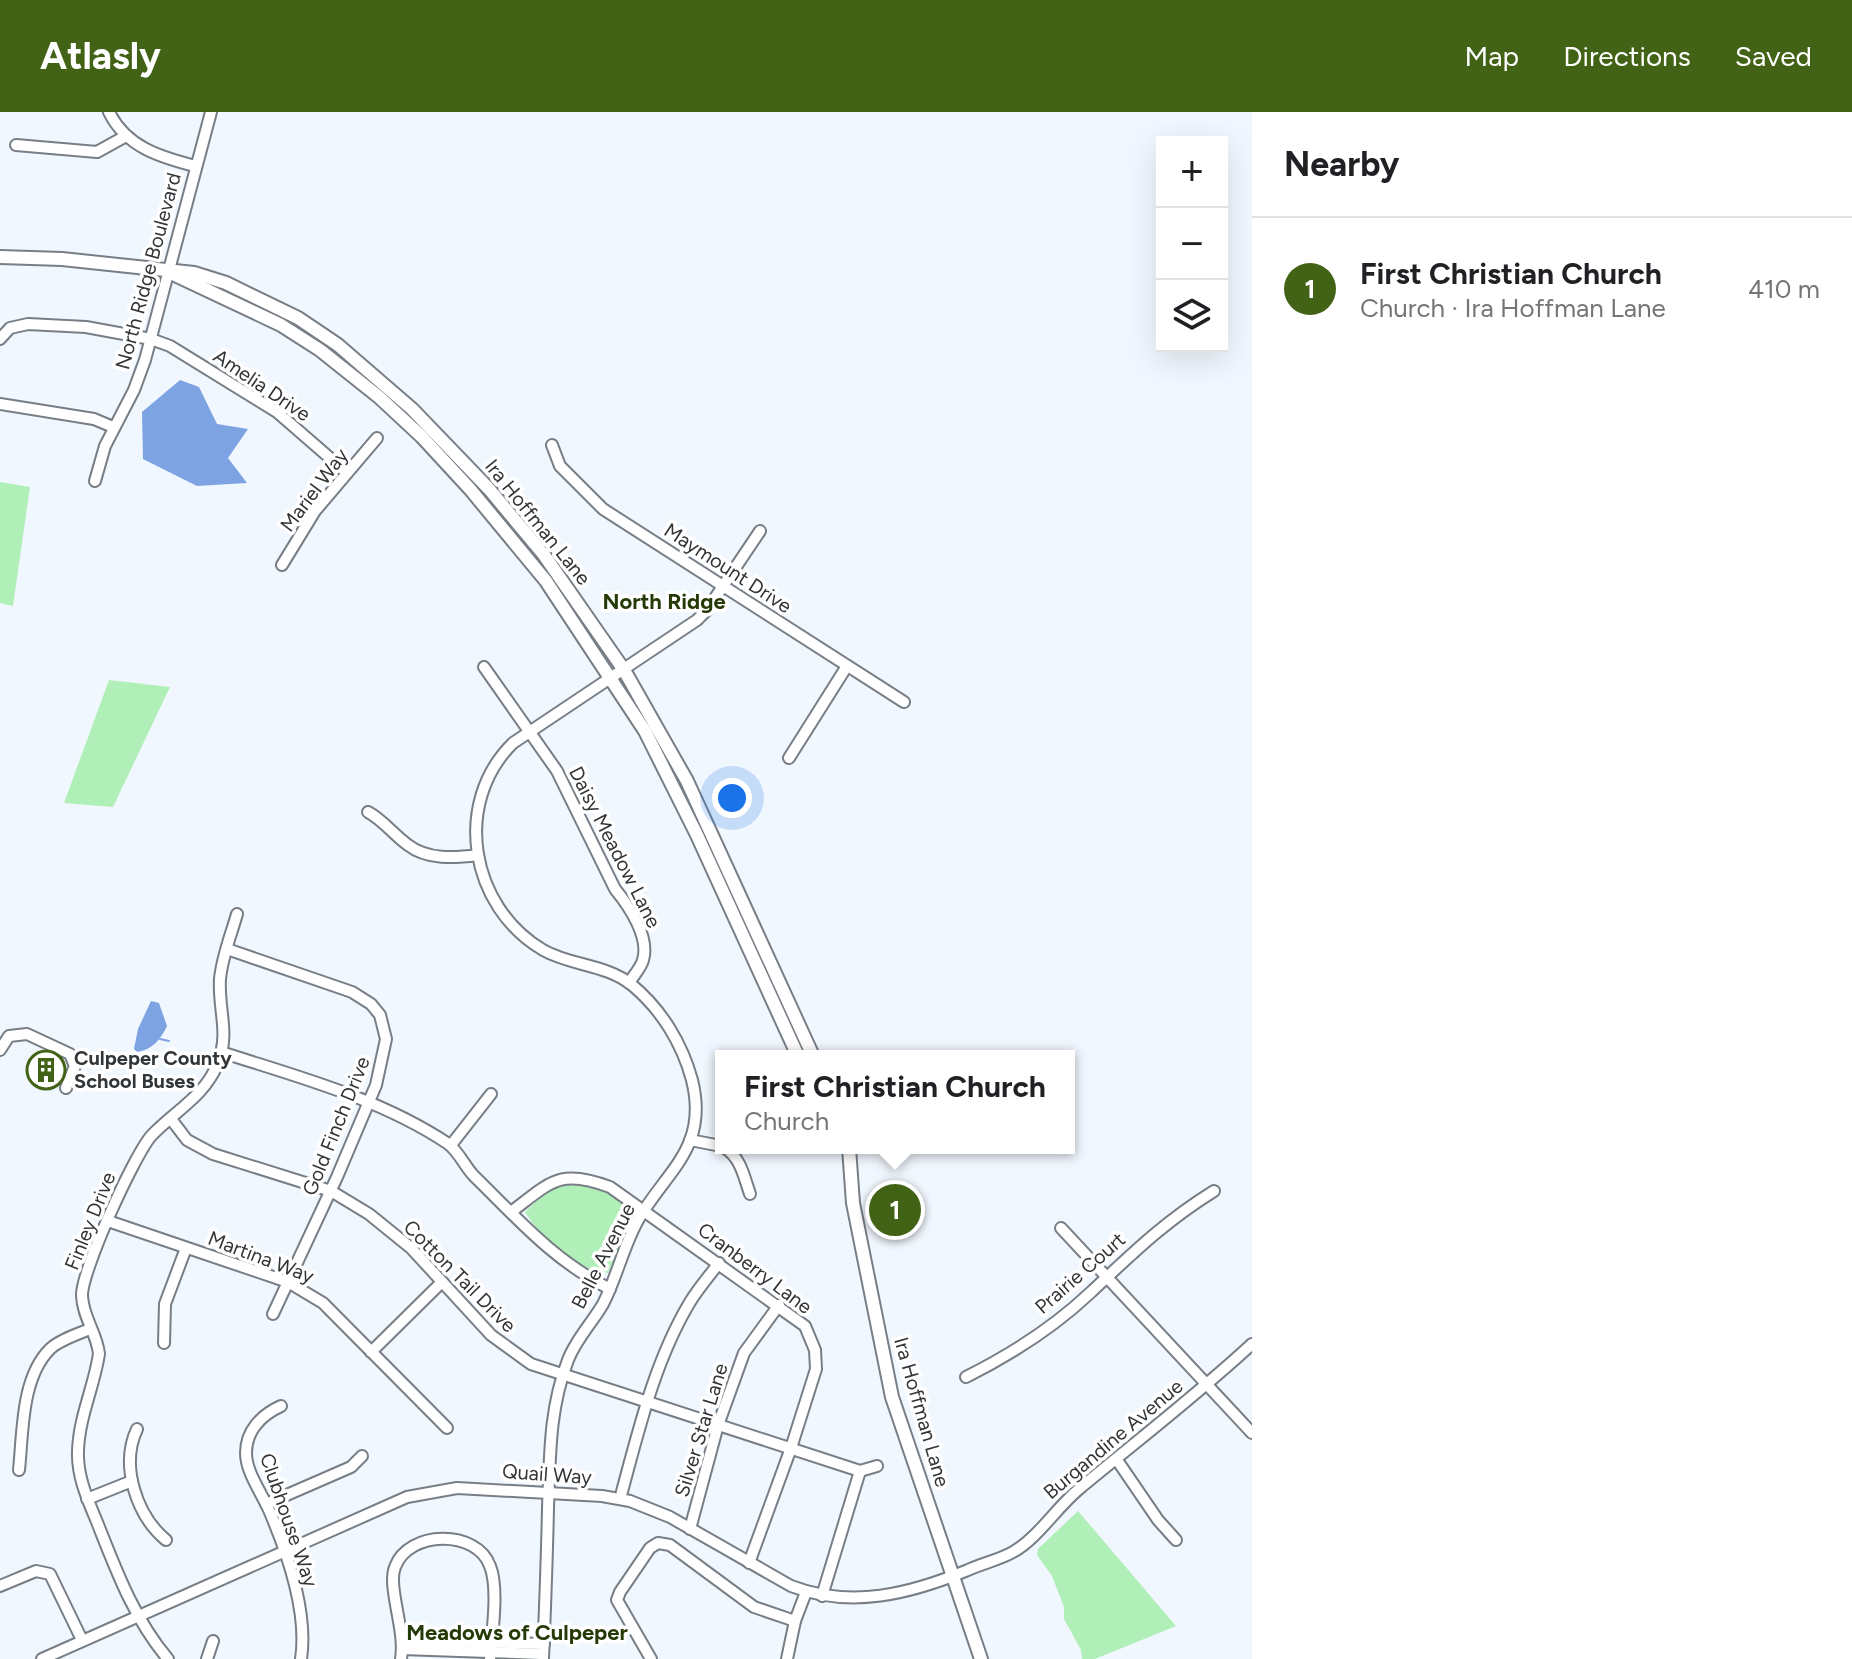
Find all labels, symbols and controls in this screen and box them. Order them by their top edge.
text: Atlasly [40,33,161,79]
text: Map [1465,39,1519,73]
text: Directions [1563,39,1691,73]
text: Saved [1735,39,1812,73]
map controls [1156,136,1228,352]
button: + [1156,136,1228,208]
text: Nearby [1284,144,1399,185]
street label: North Ridge Boulevard [110,170,186,372]
button: − [1156,208,1228,280]
text: First Christian Church [1360,255,1662,292]
text: 1 [1305,273,1315,305]
text: 410 m [1748,273,1820,305]
button: layers [1156,280,1228,352]
text: Church · Ira Hoffman Lane [1360,292,1666,324]
street label: Amelia Drive [209,344,315,426]
street label: Mariel Way [275,443,353,536]
street label: Ira Hoffman Lane [480,454,596,590]
street label: Maymount Drive [660,518,796,618]
district label: North Ridge [602,588,726,615]
street label: Daisy Meadow Lane [564,762,666,932]
your location [712,778,752,818]
place label: Culpeper County School Buses [74,1046,232,1093]
building icon: Culpeper County School Buses [25,1049,67,1091]
popup [715,1050,1075,1154]
street label: Gold Finch Drive [297,1053,375,1199]
text: First Christian Church [744,1068,1046,1105]
text: Church [744,1105,829,1137]
street label: Finley Drive [60,1168,121,1273]
pin: 1 [869,1180,921,1240]
street label: Belle Avenue [566,1199,640,1313]
street label: Cotton Tail Drive [399,1215,521,1337]
street label: Cranberry Lane [693,1217,817,1319]
street label: Martina Way [205,1226,318,1288]
street label: Prairie Court [1030,1227,1130,1319]
street label: Ira Hoffman Lane [889,1334,955,1490]
street label: Silver Star Lane [669,1360,733,1500]
street label: Burgandine Avenue [1039,1374,1188,1504]
street label: Clubhouse Way [255,1450,323,1590]
street label: Quail Way [501,1459,593,1489]
district label: Meadows of Culpeper [406,1619,629,1646]

